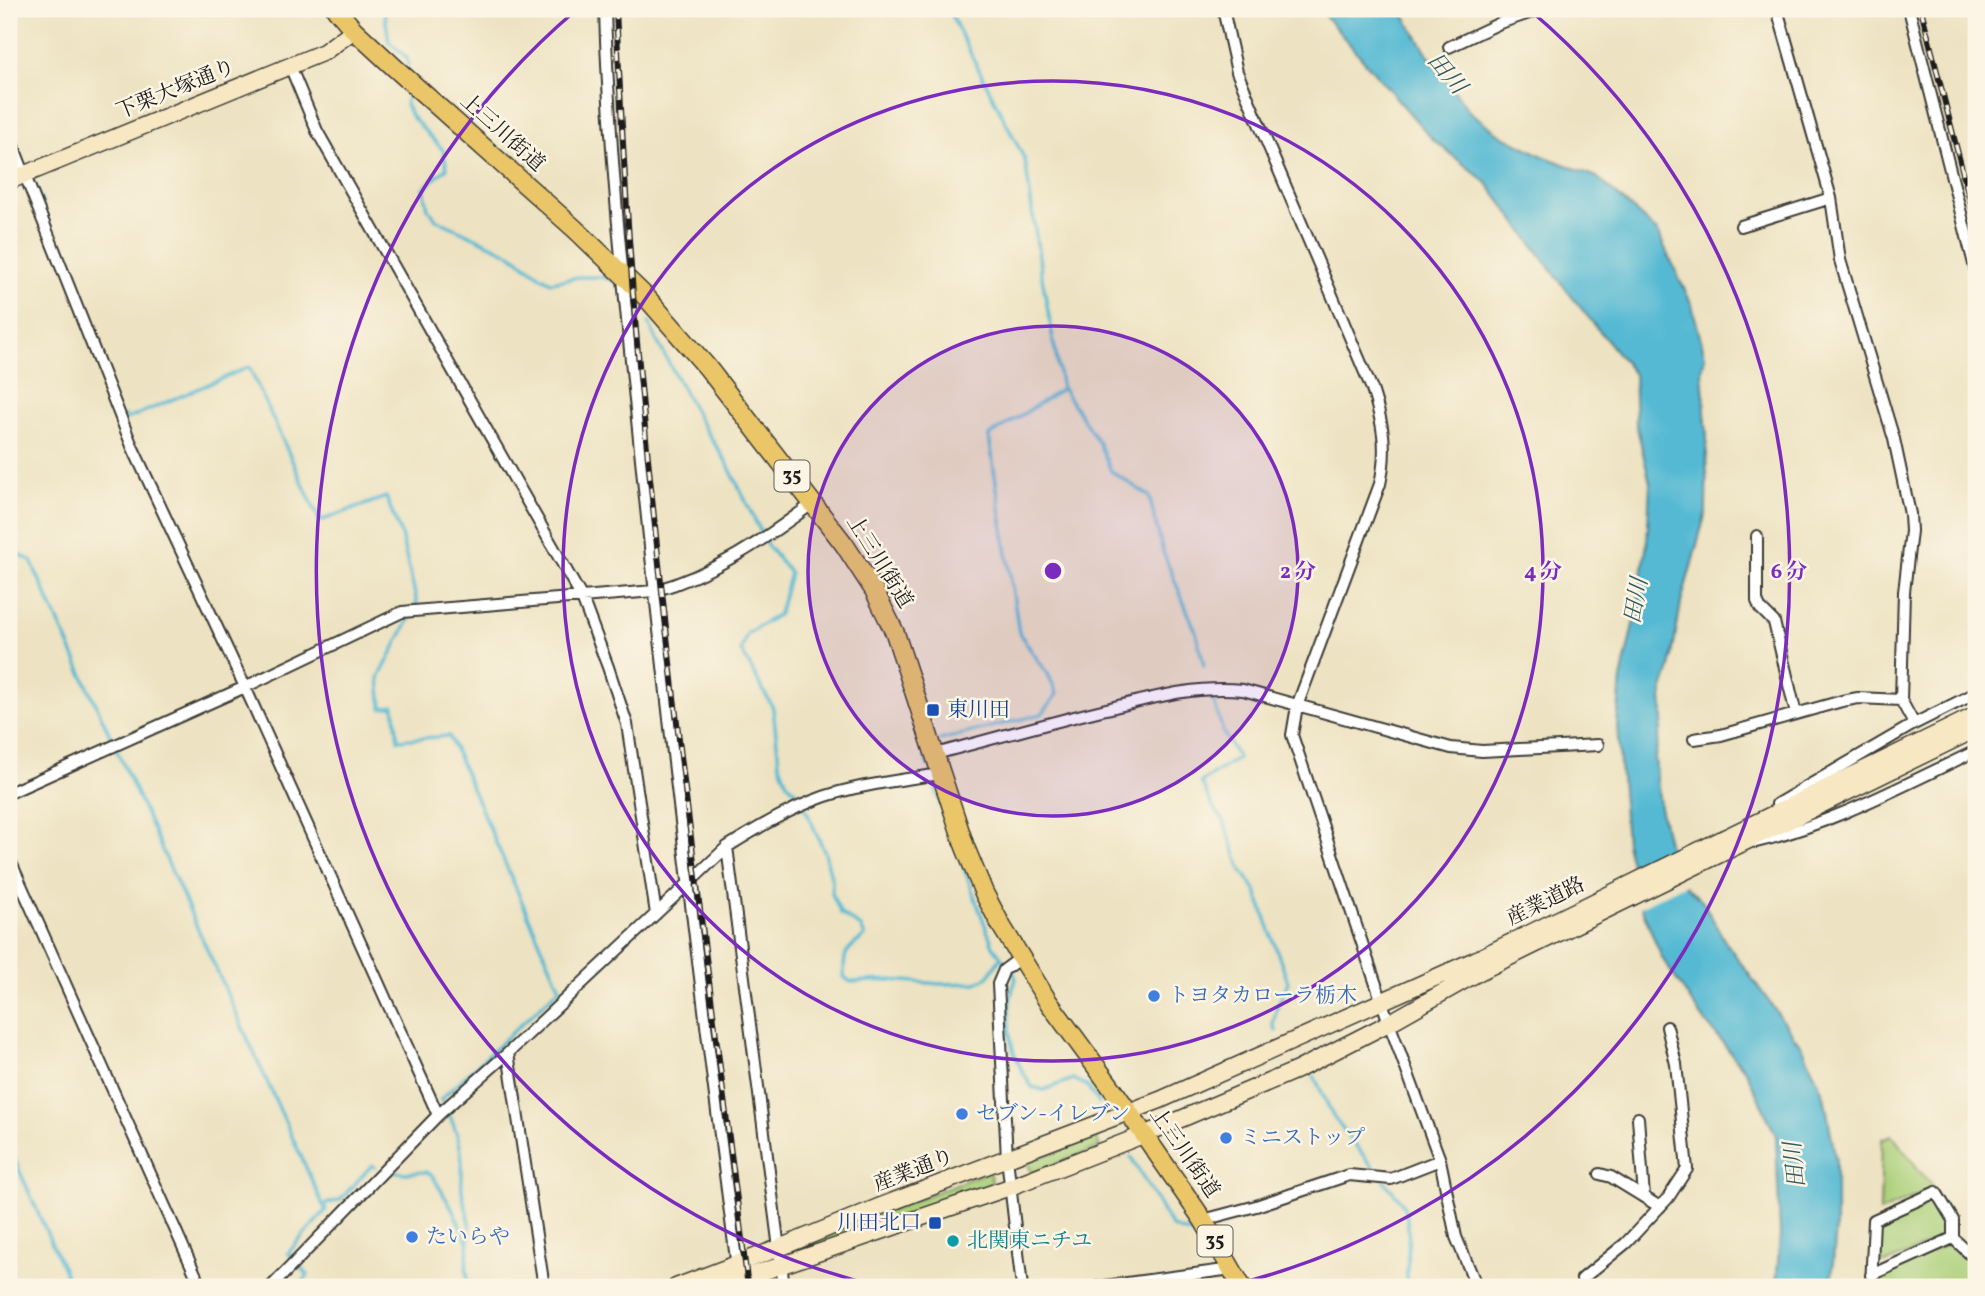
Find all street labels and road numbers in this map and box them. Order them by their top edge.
street label: 下栗大塚通り [112,53,240,127]
street label: 上三川街道 [453,87,551,179]
road number: 35 [774,461,810,491]
street label: 上三川街道 [839,510,919,614]
street label: 産業道路 [1502,871,1590,933]
street label: 上三川街道 [1142,1102,1226,1204]
street label: 産業通り [870,1142,958,1200]
road number: 35 [1198,1226,1232,1256]

